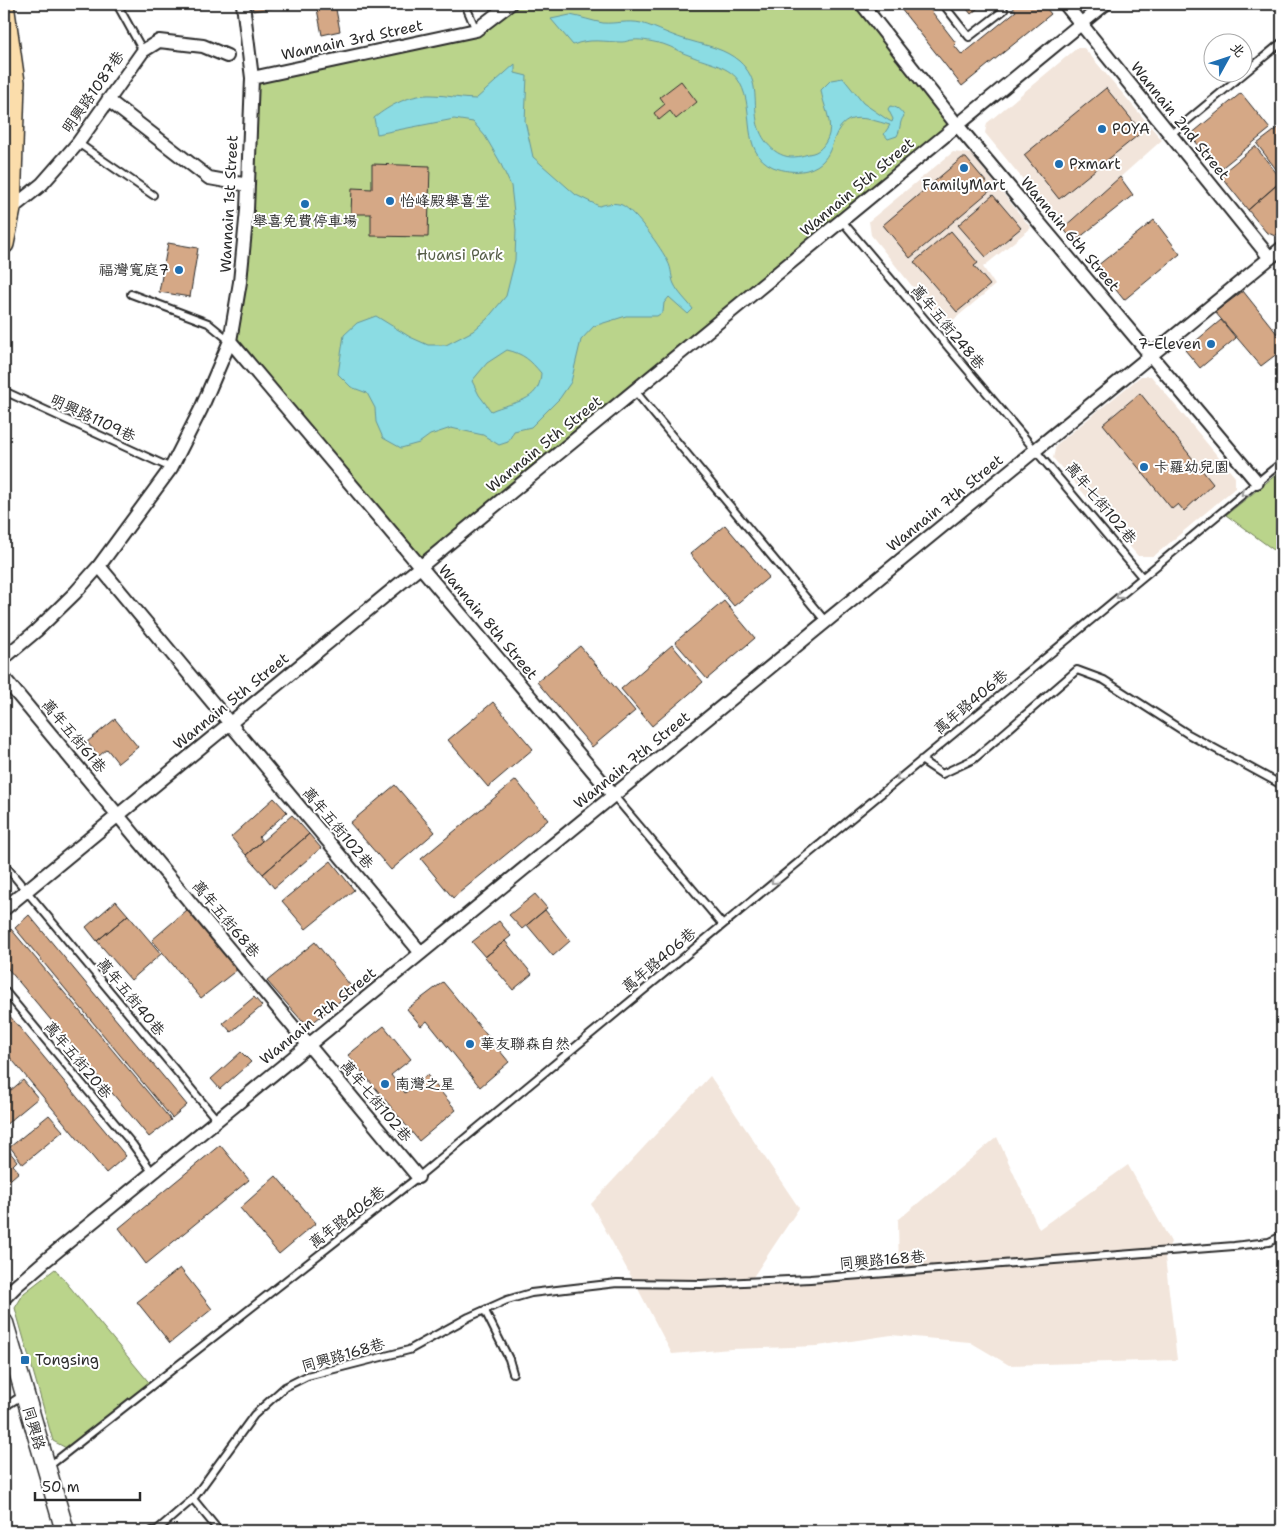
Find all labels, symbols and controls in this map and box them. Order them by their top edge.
street label: Wannain 3rd Street [279,15,425,65]
north arrow [1204,32,1254,82]
text: 北 [1227,38,1249,61]
street label: 明興路1087巷 [57,47,129,137]
street label: Wannain 2nd Street [1126,58,1234,184]
place label: POYA [1112,119,1150,139]
marker: POYA [1096,123,1108,135]
street label: Wannain 5th Street [796,133,918,241]
street label: Wannain 1st Street [215,135,243,273]
place label: Pxmart [1069,154,1121,174]
marker: Pxmart [1053,158,1065,170]
marker: FamilyMart [958,162,970,174]
street label: Wannain 6th Street [1016,172,1124,296]
place label: FamilyMart [922,175,1006,195]
place label: 怡峰殿舉喜堂 [400,191,490,211]
marker: 怡峰殿舉喜堂 [384,195,396,207]
marker: 舉喜免費停車場 [299,198,311,210]
place label: 舉喜免費停車場 [252,211,358,231]
park label: Huansi Park [417,245,503,265]
place label: 福灣寬庭7 [98,260,169,280]
marker: 福灣寬庭7 [173,264,185,276]
street label: 萬年五街248巷 [907,280,989,374]
place label: 7-Eleven [1138,334,1201,354]
marker: 7-Eleven [1205,338,1217,350]
street label: 明興路1109巷 [47,389,139,447]
street label: Wannain 5th Street [482,391,606,497]
street label: Wannain 7th Street [883,450,1007,556]
place label: 卡羅幼兒園 [1154,457,1229,477]
street label: 萬年七街102巷 [1061,458,1141,548]
marker: 卡羅幼兒園 [1138,461,1150,473]
one-way arrow [1241,487,1250,496]
street label: Wannain 8th Street [434,560,542,684]
one-way arrow [1116,591,1125,599]
street label: Wannain 5th Street [169,648,293,754]
street label: 萬年路406巷 [930,665,1012,739]
street label: 萬年五街61巷 [37,695,111,777]
street label: Wannain 7th Street [570,707,694,813]
one-way arrow [896,772,905,781]
street label: 萬年五街102巷 [298,783,378,873]
street label: 萬年五街68巷 [188,876,264,962]
one-way arrow [771,876,780,884]
street label: 萬年路406巷 [618,923,700,997]
street label: 萬年五街40巷 [93,954,169,1040]
street label: Wannain 7th Street [256,963,380,1069]
street label: 萬年五街20巷 [40,1017,116,1103]
place label: 華友聯森自然 [480,1034,570,1054]
marker: 華友聯森自然 [464,1038,476,1050]
street label: 萬年七街102巷 [336,1056,416,1146]
place label: 南灣之星 [395,1074,455,1094]
marker: 南灣之星 [379,1078,391,1090]
street label: 萬年路406巷 [305,1181,389,1253]
street label: 同興路168巷 [838,1246,926,1274]
street label: 同興路168巷 [299,1334,387,1376]
place label: Tongsing [35,1350,99,1370]
marker: Tongsing [19,1354,31,1366]
street label: 同興路 [18,1404,50,1452]
scale bar [35,1470,140,1502]
text: 50 m [42,1477,80,1497]

